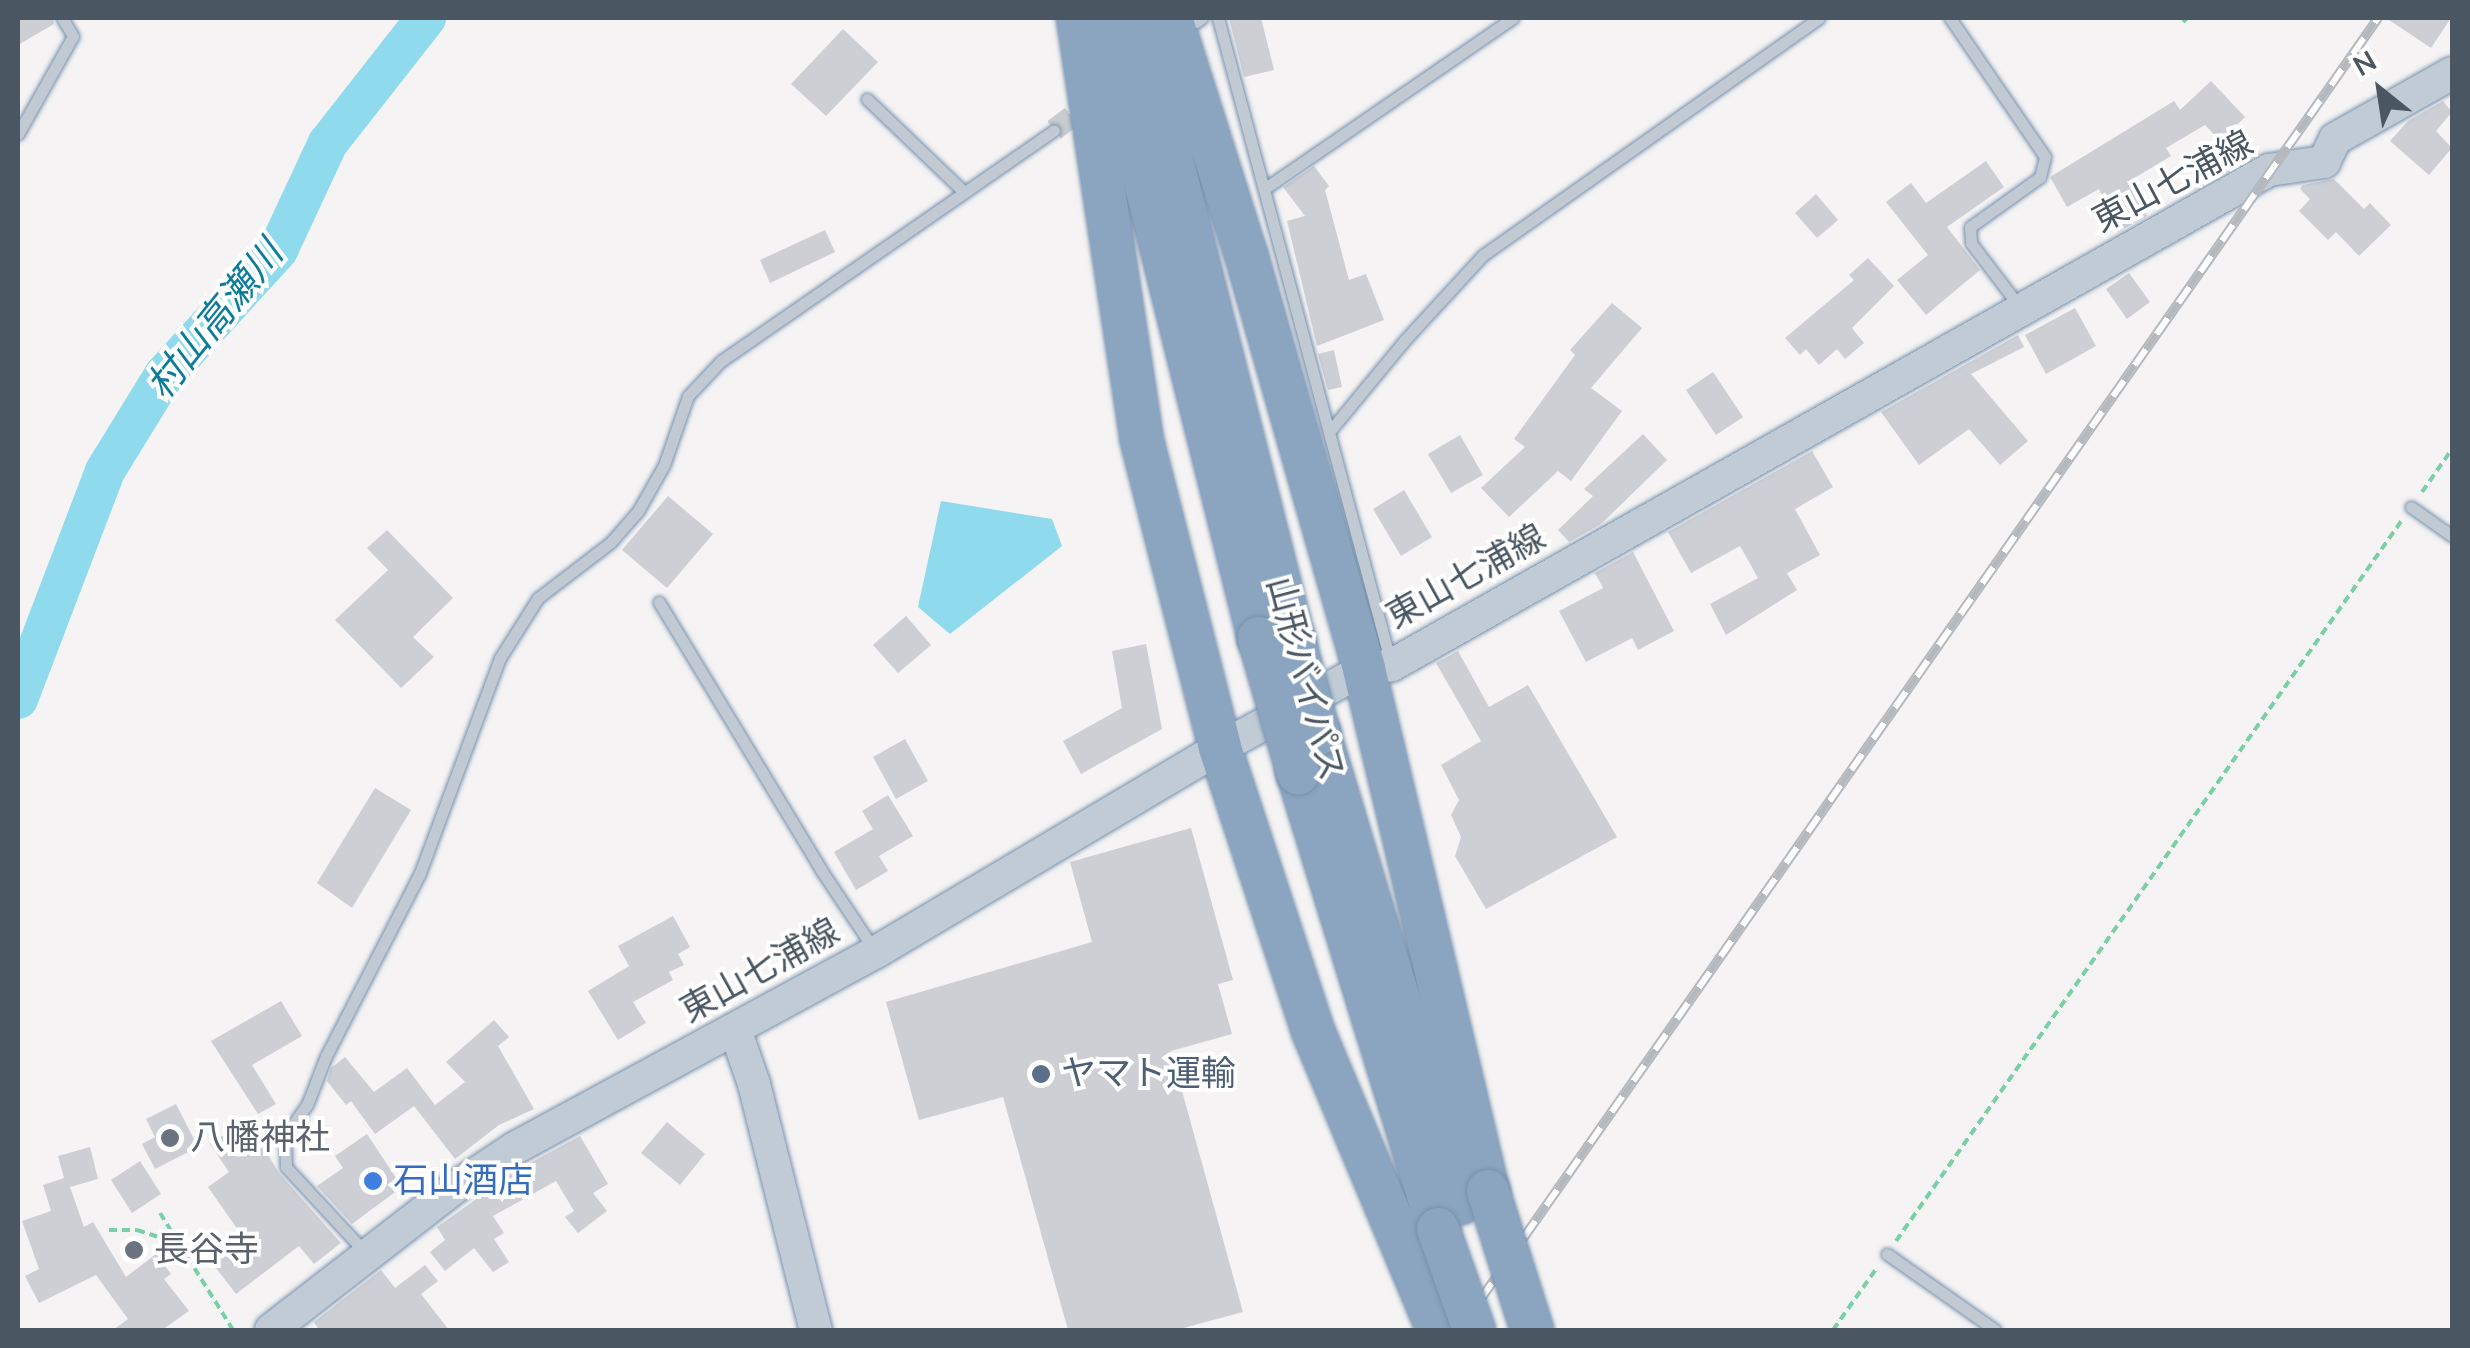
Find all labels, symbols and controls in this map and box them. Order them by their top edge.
north arrow [2330,40,2430,140]
text: N [2346,42,2384,86]
street label: 東山七浦線 [2086,122,2260,242]
water label: 村山高瀬川 [137,232,293,408]
street label: 東山七浦線 [1379,516,1553,638]
street label: 山形バイパス [1258,572,1352,786]
street label: 東山七浦線 [673,910,847,1032]
place label: ヤマト運輸 [1061,1053,1236,1095]
marker: ヤマト運輸 [1030,1063,1052,1085]
place label: 八幡神社 [190,1117,330,1159]
marker: 八幡神社 [159,1127,181,1149]
place label: 石山酒店 [393,1160,533,1202]
marker: 石山酒店 [362,1170,384,1192]
place label: 長谷寺 [154,1229,259,1271]
marker: 長谷寺 [123,1239,145,1261]

